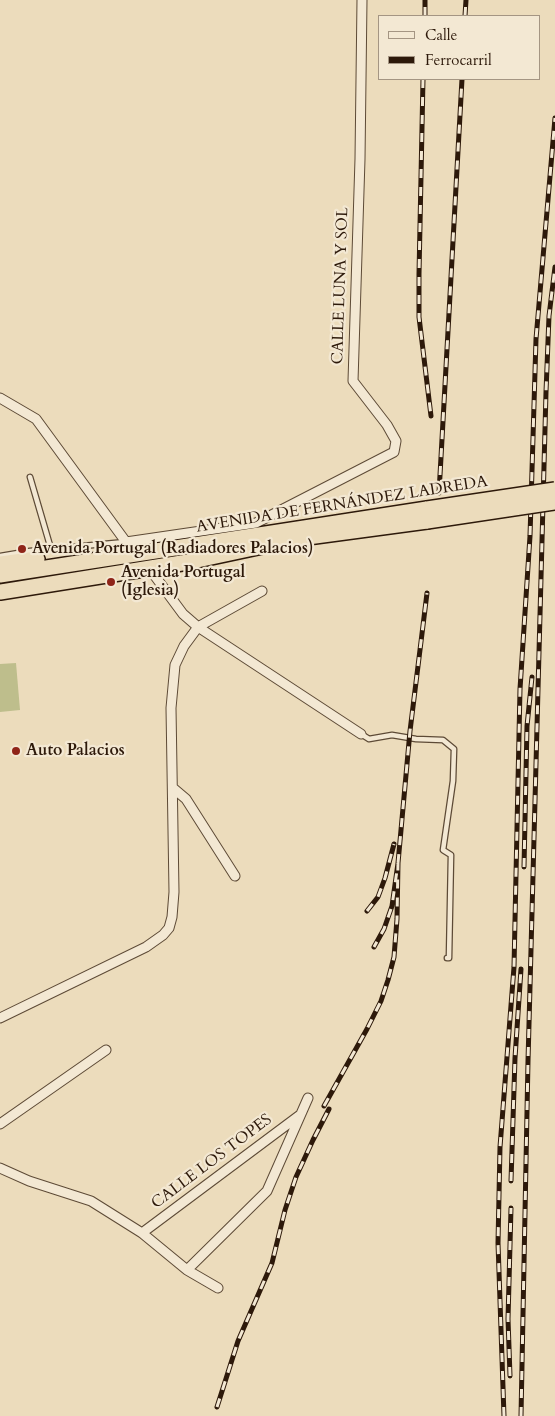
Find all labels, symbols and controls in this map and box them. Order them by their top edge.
legend [378,15,540,80]
text: Calle [425,25,457,45]
text: Ferrocarril [425,50,492,70]
street label: CALLE LUNA Y SOL [329,207,353,365]
street label: AVENIDA DE FERNÁNDEZ LADREDA [195,472,489,538]
place label: Avenida Portugal (Radiadores Palacios) [32,539,313,559]
marker: Avenida Portugal (Radiadores Palacios) [16,543,28,555]
place label: Avenida Portugal (Iglesia) [121,563,245,601]
marker: Avenida Portugal (Iglesia) [105,576,117,588]
place label: Auto Palacios [26,741,125,761]
marker: Auto Palacios [10,745,22,757]
street label: CALLE LOS TOPES [148,1110,276,1214]

